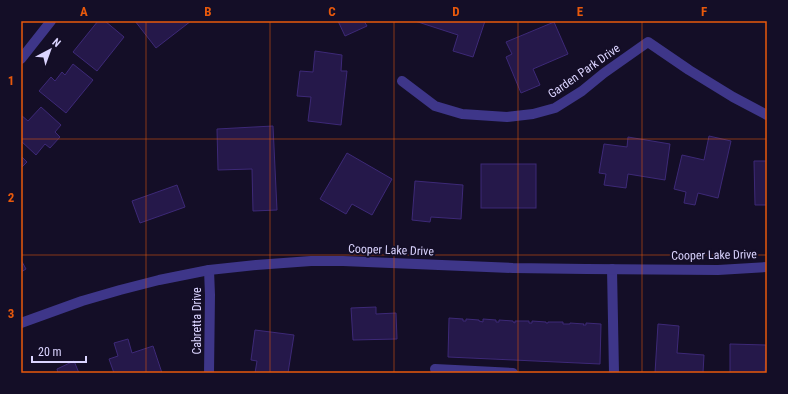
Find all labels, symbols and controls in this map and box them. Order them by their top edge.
text: A [80,4,88,19]
text: B [204,4,212,19]
text: C [328,4,336,19]
text: D [452,4,460,19]
text: E [577,4,584,19]
text: F [701,4,707,19]
north arrow [30,30,70,70]
text: N [49,36,63,50]
street label: Garden Park Drive [545,41,623,101]
text: 1 [8,73,14,88]
text: 2 [8,190,15,205]
street label: Cooper Lake Drive [348,242,435,259]
street label: Cooper Lake Drive [671,247,757,263]
street label: Cabretta Drive [190,287,204,355]
text: 3 [8,306,14,321]
scale bar [32,338,86,364]
text: 20 m [38,345,62,359]

